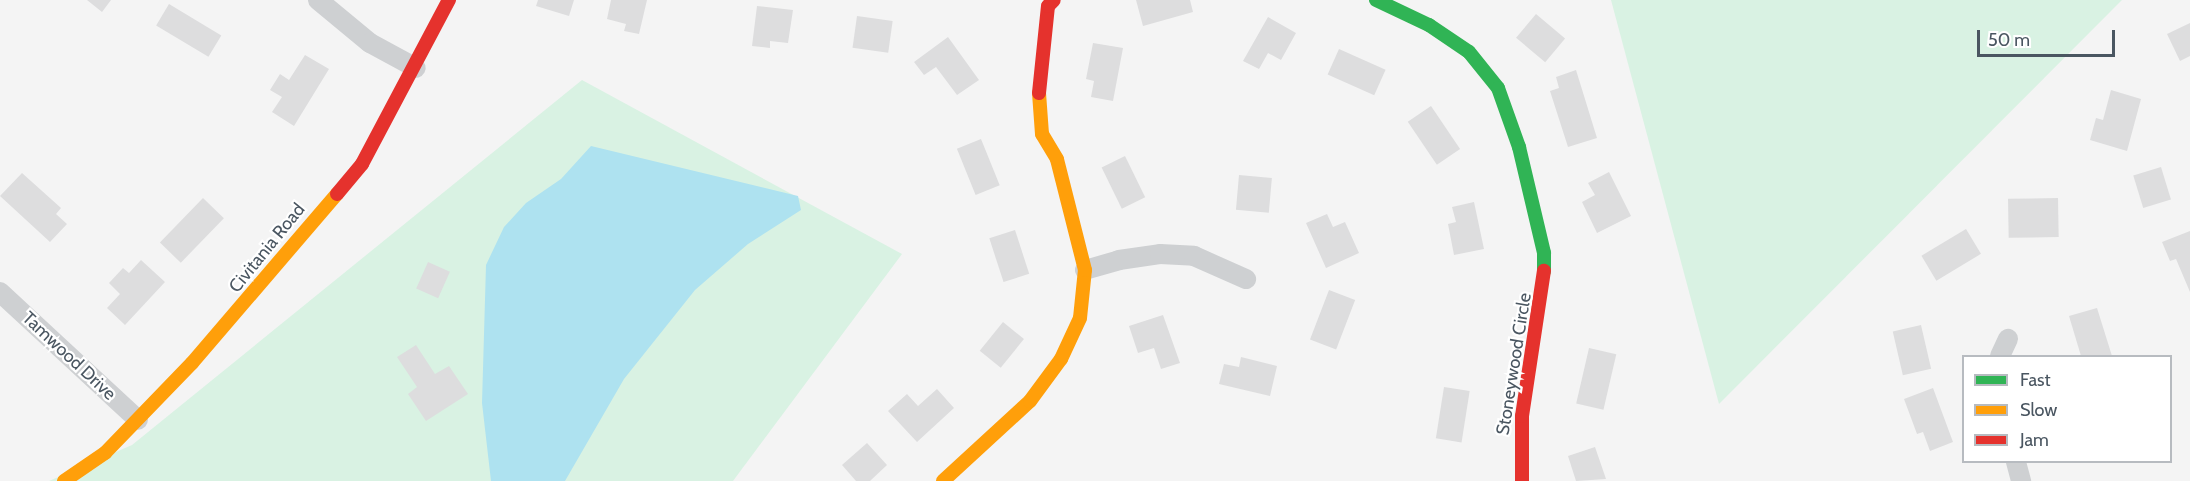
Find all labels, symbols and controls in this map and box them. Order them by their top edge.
scale bar [1980,18,2118,56]
text: 50 m [1988,29,2030,51]
street label: Civitania Road [224,199,310,297]
street label: Stoneywood Circle [1492,291,1536,437]
street label: Tamwood Drive [18,307,120,405]
legend [1962,355,2172,463]
text: Fast [2020,369,2051,391]
text: Slow [2020,399,2057,421]
text: Jam [2020,429,2049,451]

